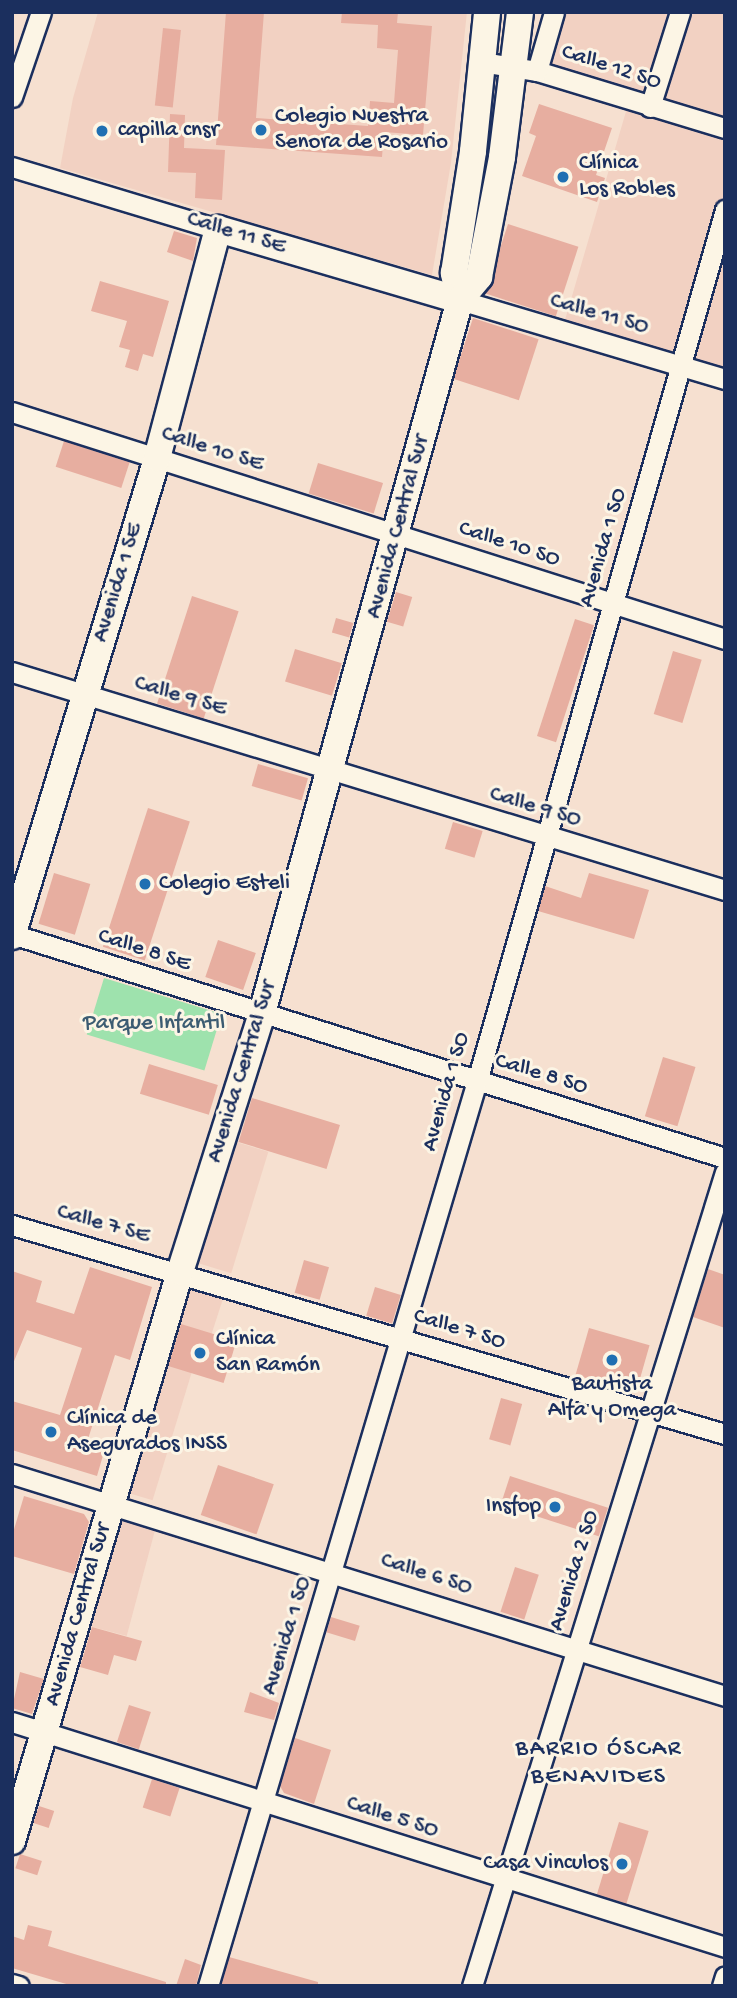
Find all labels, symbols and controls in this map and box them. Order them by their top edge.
street label: Calle 12 SO [558,39,664,97]
place label: Colegio Nuestra Senora de Rosario [275,103,448,157]
place label: capilla cnsr [118,117,219,145]
marker: capilla cnsr [92,121,112,141]
marker: Colegio Nuestra Senora de Rosario [253,122,269,138]
place label: Clínica Los Robles [579,150,675,204]
marker: Clínica Los Robles [553,167,573,187]
street label: Calle 11 SE [183,206,289,262]
street label: Calle 11 SO [547,288,651,342]
street label: Calle 10 SE [158,421,266,479]
street label: Avenida Central Sur [361,432,437,622]
street label: Avenida 1 SO [574,485,634,611]
street label: Calle 10 SO [455,516,563,574]
street label: Avenida 1 SE [88,520,150,646]
street label: Calle 9 SE [131,670,229,724]
street label: Calle 9 SO [486,781,584,835]
place label: Colegio Esteli [159,870,290,898]
marker: Colegio Esteli [137,876,153,892]
street label: Calle 8 SE [94,923,194,979]
street label: Avenida Central Sur [202,978,284,1166]
park label: Parque Infantil [83,1010,225,1038]
street label: Avenida 1 SO [417,1029,477,1155]
street label: Calle 8 SO [491,1048,591,1102]
street label: Calle 7 SE [53,1199,153,1251]
street label: Calle 7 SO [410,1303,508,1357]
place label: Clínica San Ramón [216,1326,320,1380]
marker: Clínica San Ramón [190,1343,210,1363]
marker: Bautista Alfa y Omega [604,1352,620,1368]
place label: Bautista Alfa y Omega [548,1371,676,1425]
place label: Clínica de Asegurados INSS [67,1405,227,1459]
marker: Clínica de Asegurados INSS [41,1422,61,1442]
place label: Insfop [486,1493,541,1521]
marker: Insfop [547,1499,563,1515]
street label: Avenida 2 SO [544,1507,606,1635]
street label: Avenida Central Sur [40,1520,118,1710]
street label: Calle 6 SO [377,1547,475,1603]
street label: Avenida 1 SO [257,1573,319,1699]
district label: BARRIO ÓSCAR BENAVIDES [517,1736,681,1792]
street label: Calle 5 SO [343,1790,441,1846]
place label: Casa Vinculos [483,1850,608,1878]
marker: Casa Vinculos [614,1856,630,1872]

